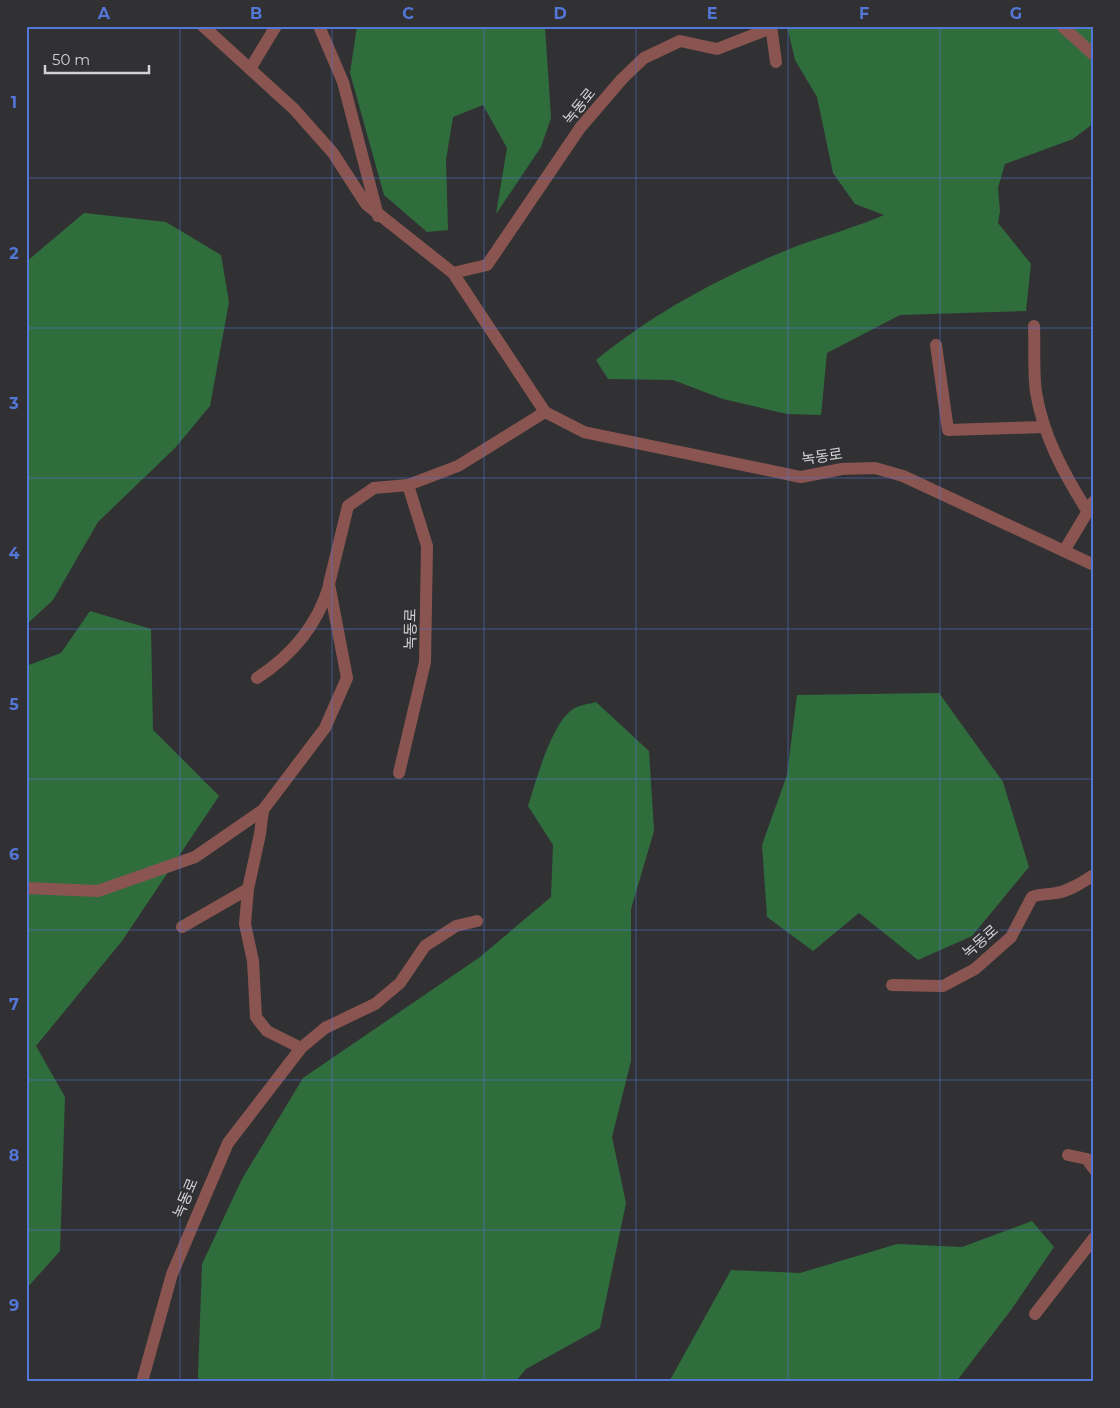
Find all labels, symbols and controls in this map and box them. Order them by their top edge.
text: A [97,4,111,23]
text: B [250,4,262,23]
text: C [402,4,414,23]
text: D [553,4,567,23]
text: E [707,4,717,23]
text: F [859,4,869,23]
text: G [1010,4,1022,23]
scale bar [45,42,149,74]
text: 50 m [52,50,90,69]
street label: 녹동로 [559,84,599,128]
text: 1 [11,93,17,112]
text: 2 [9,244,19,263]
text: 3 [8,394,19,413]
street label: 녹동로 [800,444,844,468]
text: 4 [8,544,20,563]
street label: 녹동로 [400,608,420,650]
text: 5 [9,695,19,714]
text: 6 [9,845,19,864]
street label: 녹동로 [958,920,1002,962]
text: 7 [9,995,19,1014]
text: 8 [9,1146,19,1165]
street label: 녹동로 [168,1175,202,1221]
text: 9 [9,1296,19,1315]

